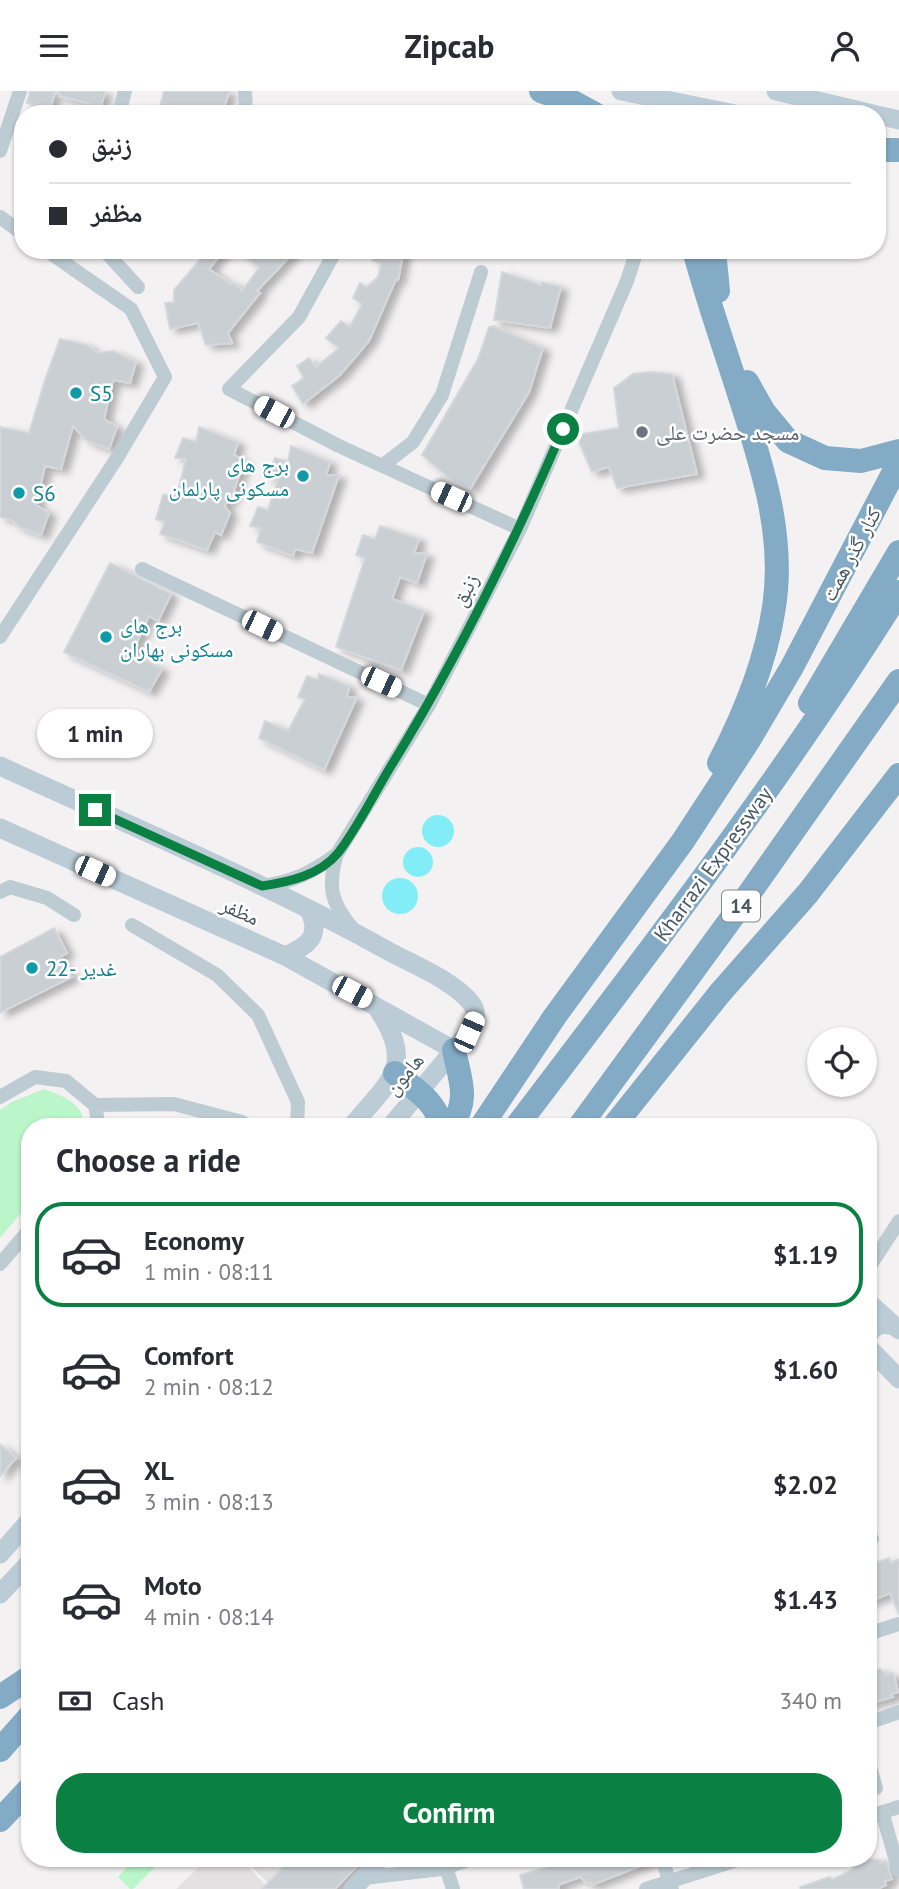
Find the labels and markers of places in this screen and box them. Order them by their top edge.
place label: S5 [90,380,113,407]
marker: S5 [68,385,84,401]
place label: مسجد حضرت علی [656,419,799,446]
marker: مسجد حضرت علی [634,424,650,440]
place label: برج های مسکونی پارلمان [169,451,289,502]
marker: برج های مسکونی پارلمان [295,468,311,484]
place label: S6 [33,480,56,507]
marker: S6 [11,485,27,501]
place label: برج های مسکونی بهاران [120,612,233,663]
marker: برج های مسکونی بهاران [98,629,114,645]
place label: 22- غدیر [46,955,117,982]
marker: 22- غدیر [24,960,40,976]

